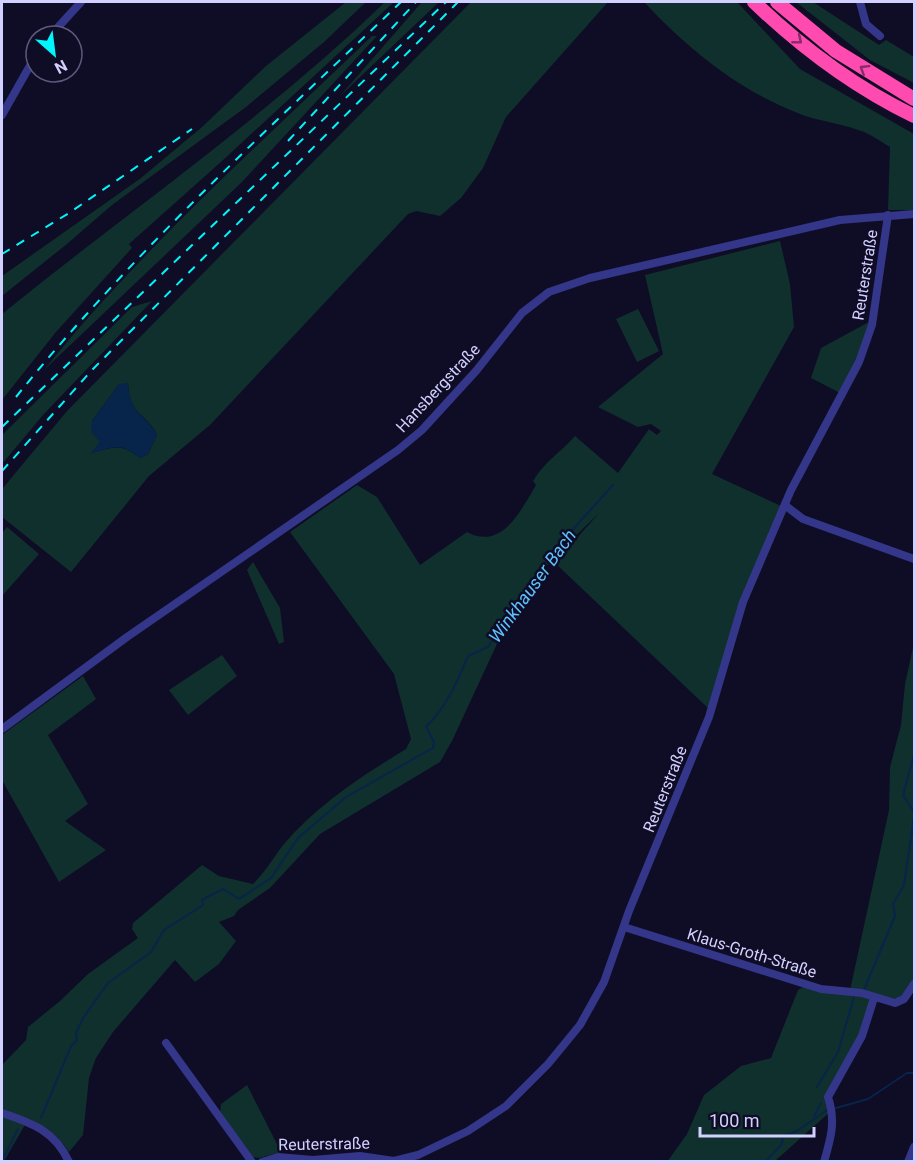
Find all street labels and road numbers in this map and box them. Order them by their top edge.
street label: Reuterstraße [848,228,882,322]
street label: Hansbergstraße [392,340,484,436]
street label: Reuterstraße [639,743,691,835]
street label: Klaus-Groth-Straße [685,924,819,982]
street label: Reuterstraße [278,1134,370,1154]

